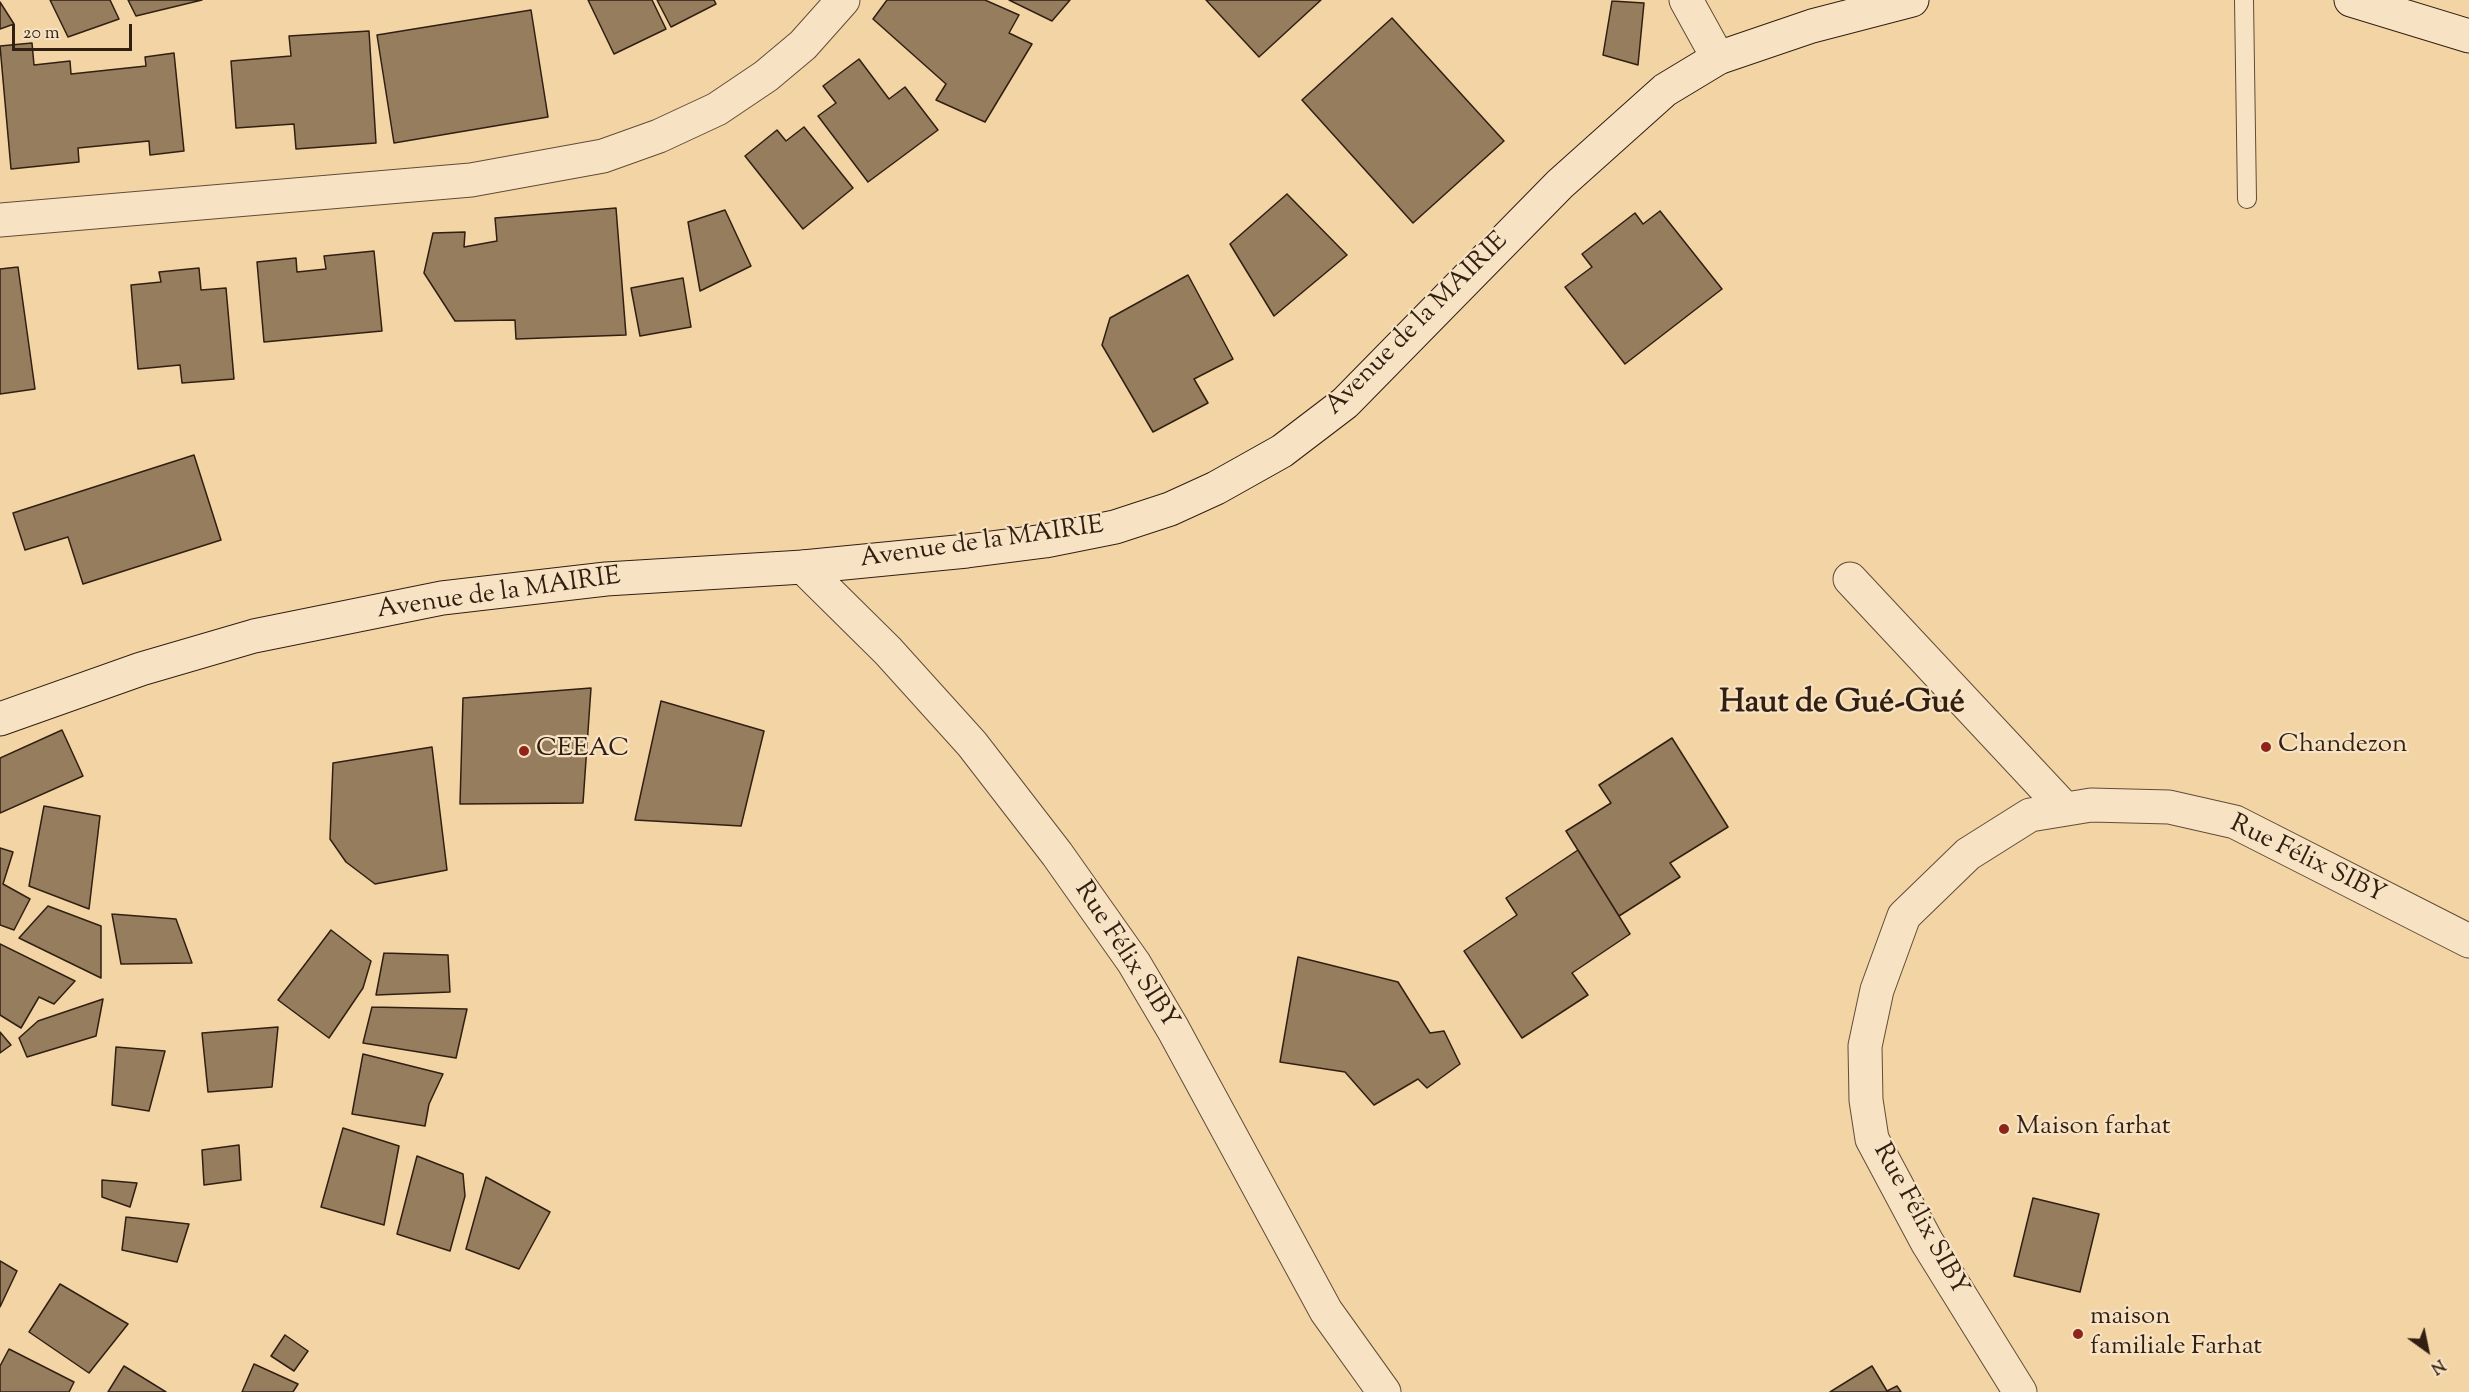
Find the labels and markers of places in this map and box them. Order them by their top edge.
place label: Chandezon [2278,731,2407,763]
place label: CEEAC [536,735,629,767]
marker: Chandezon [2259,740,2273,754]
marker: CEEAC [517,744,531,758]
place label: Maison farhat [2016,1113,2171,1145]
marker: Maison farhat [1997,1122,2011,1136]
place label: maison familiale Farhat [2090,1303,2262,1364]
marker: maison familiale Farhat [2071,1327,2085,1341]

